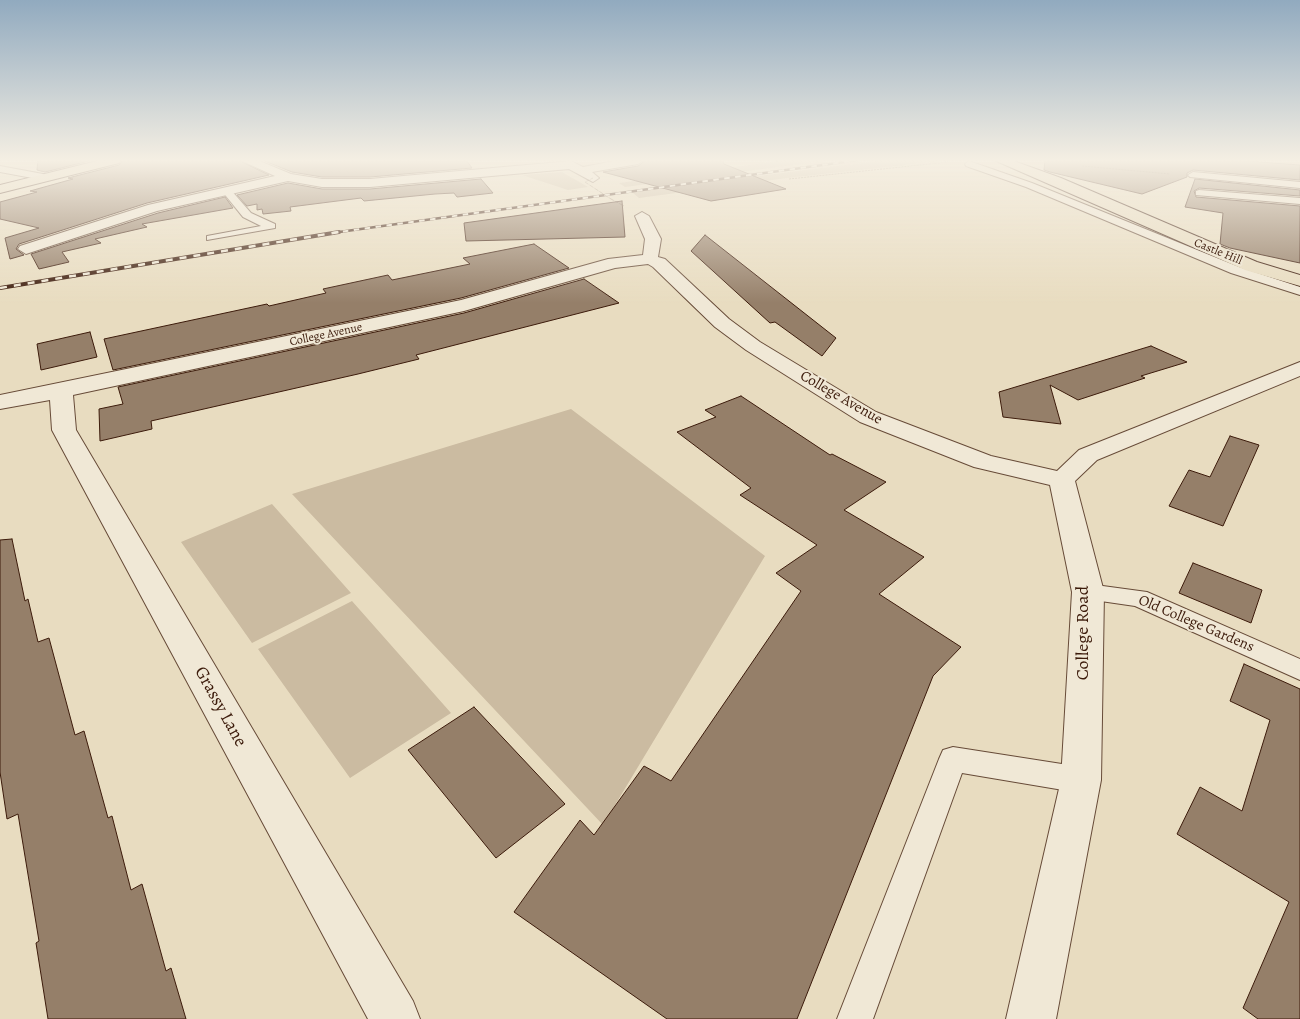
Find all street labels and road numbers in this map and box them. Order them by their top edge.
street label: Castle Hill [1192,236,1244,268]
street label: College Avenue [288,320,364,350]
street label: College Avenue [797,367,885,429]
street label: College Road [1073,586,1095,680]
street label: Old College Gardens [1135,591,1257,657]
street label: Grassy Lane [189,663,251,751]

